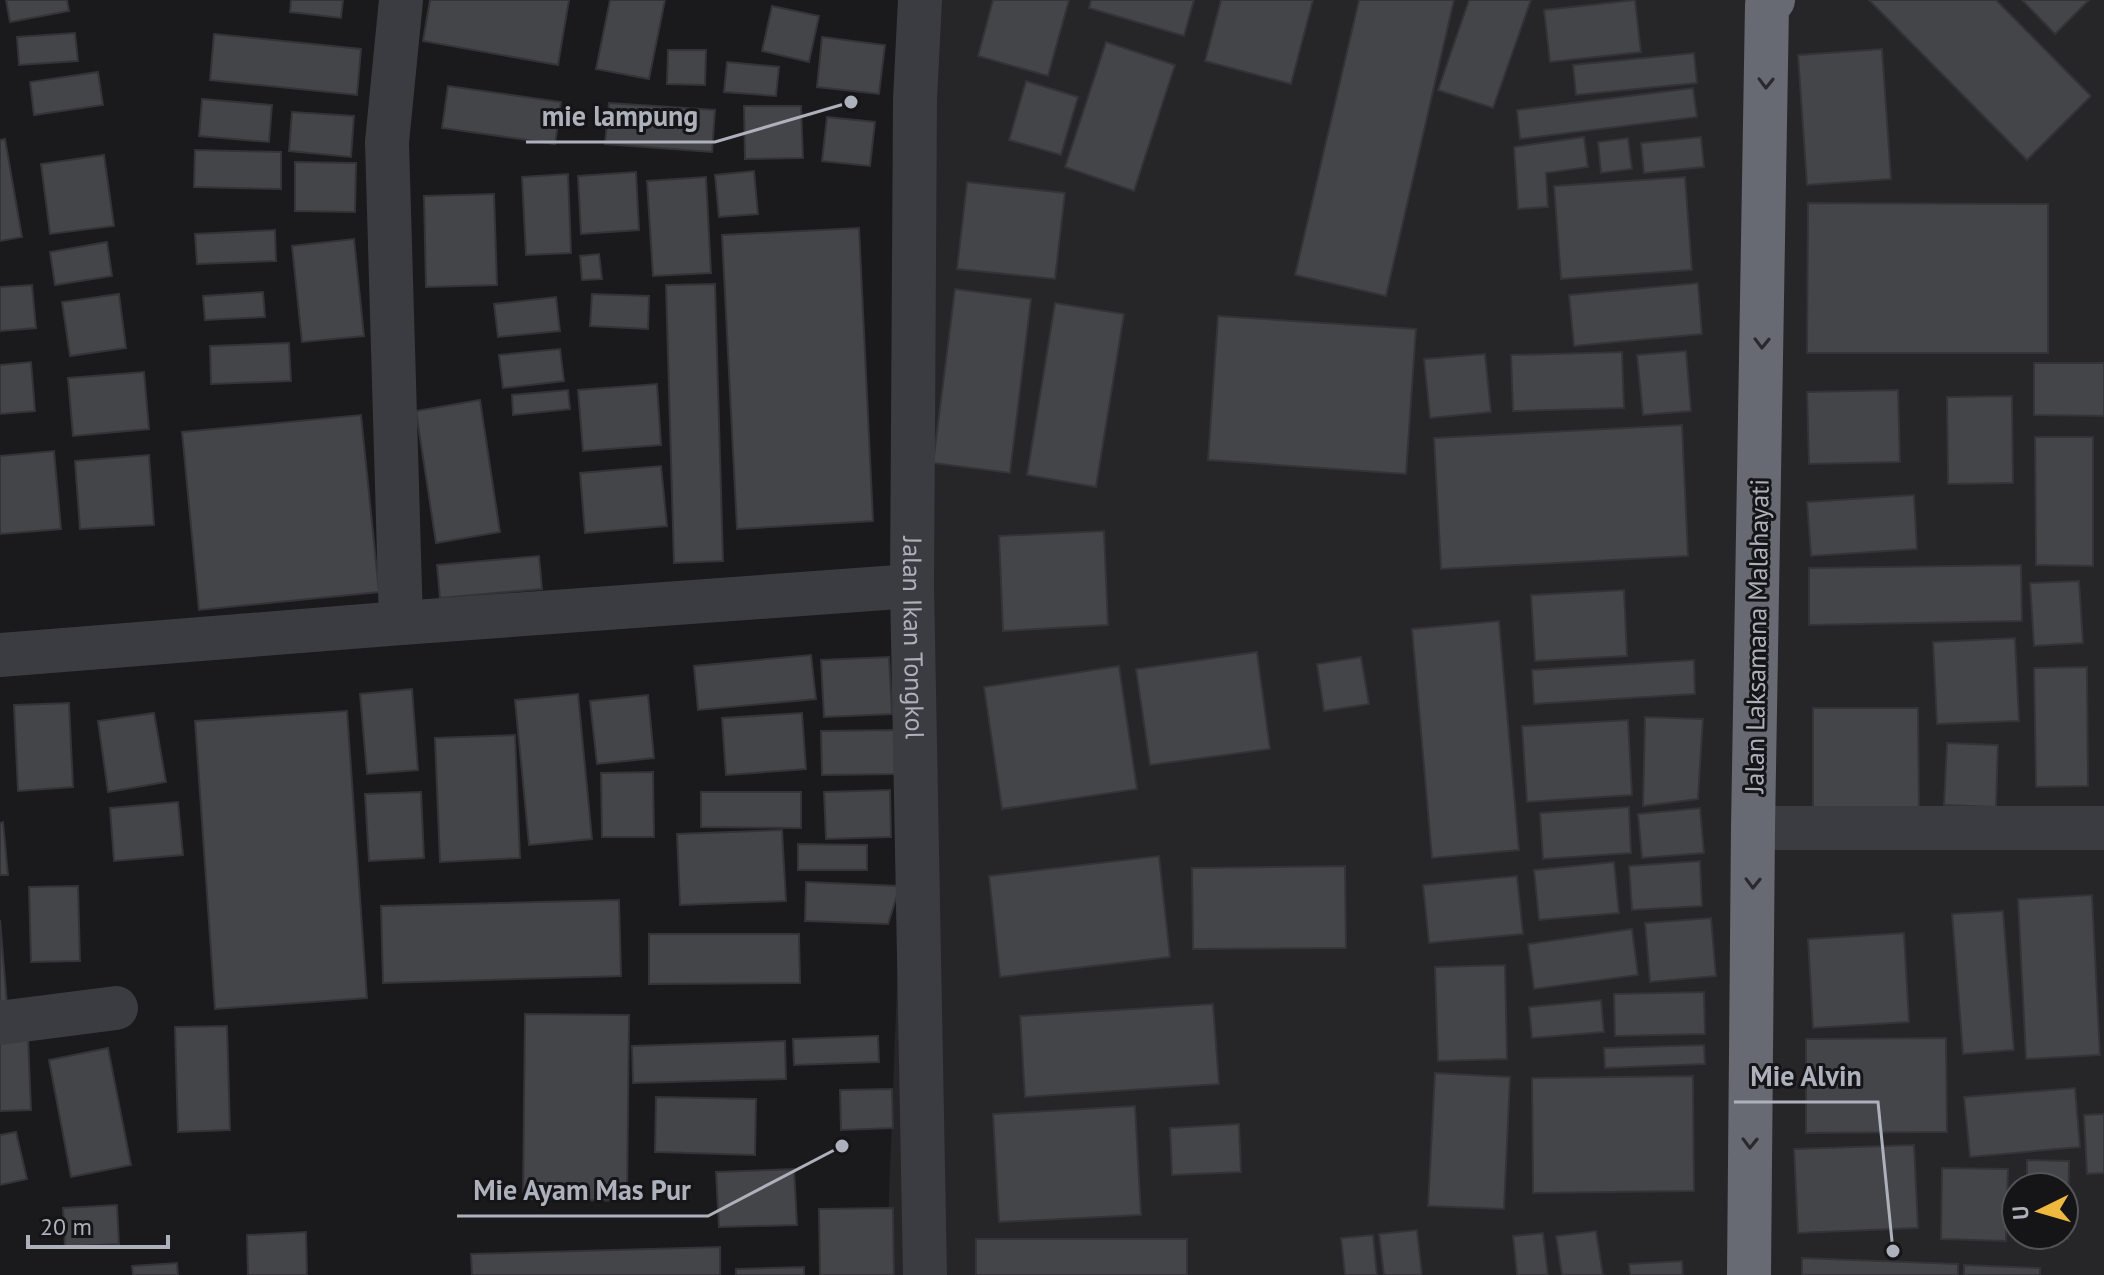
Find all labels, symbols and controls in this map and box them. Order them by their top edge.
one-way arrow [1757,77,1775,90]
callout: mie lampung [526,90,715,142]
text: mie lampung [542,97,698,134]
one-way arrow [1753,337,1770,350]
street label: Jalan Laksamana Malahayati [1737,479,1776,794]
street label: Jalan Ikan Tongkol [896,536,932,740]
one-way arrow [1744,877,1762,890]
callout: Mie Alvin [1734,1050,1878,1102]
text: Mie Alvin [1750,1057,1862,1094]
one-way arrow [1741,1137,1759,1150]
callout: Mie Ayam Mas Pur [457,1164,708,1216]
text: Mie Ayam Mas Pur [473,1171,691,1208]
north arrow [2000,1171,2080,1251]
scale bar [28,1199,168,1249]
text: U [2006,1205,2035,1221]
text: 20 m [40,1211,92,1242]

